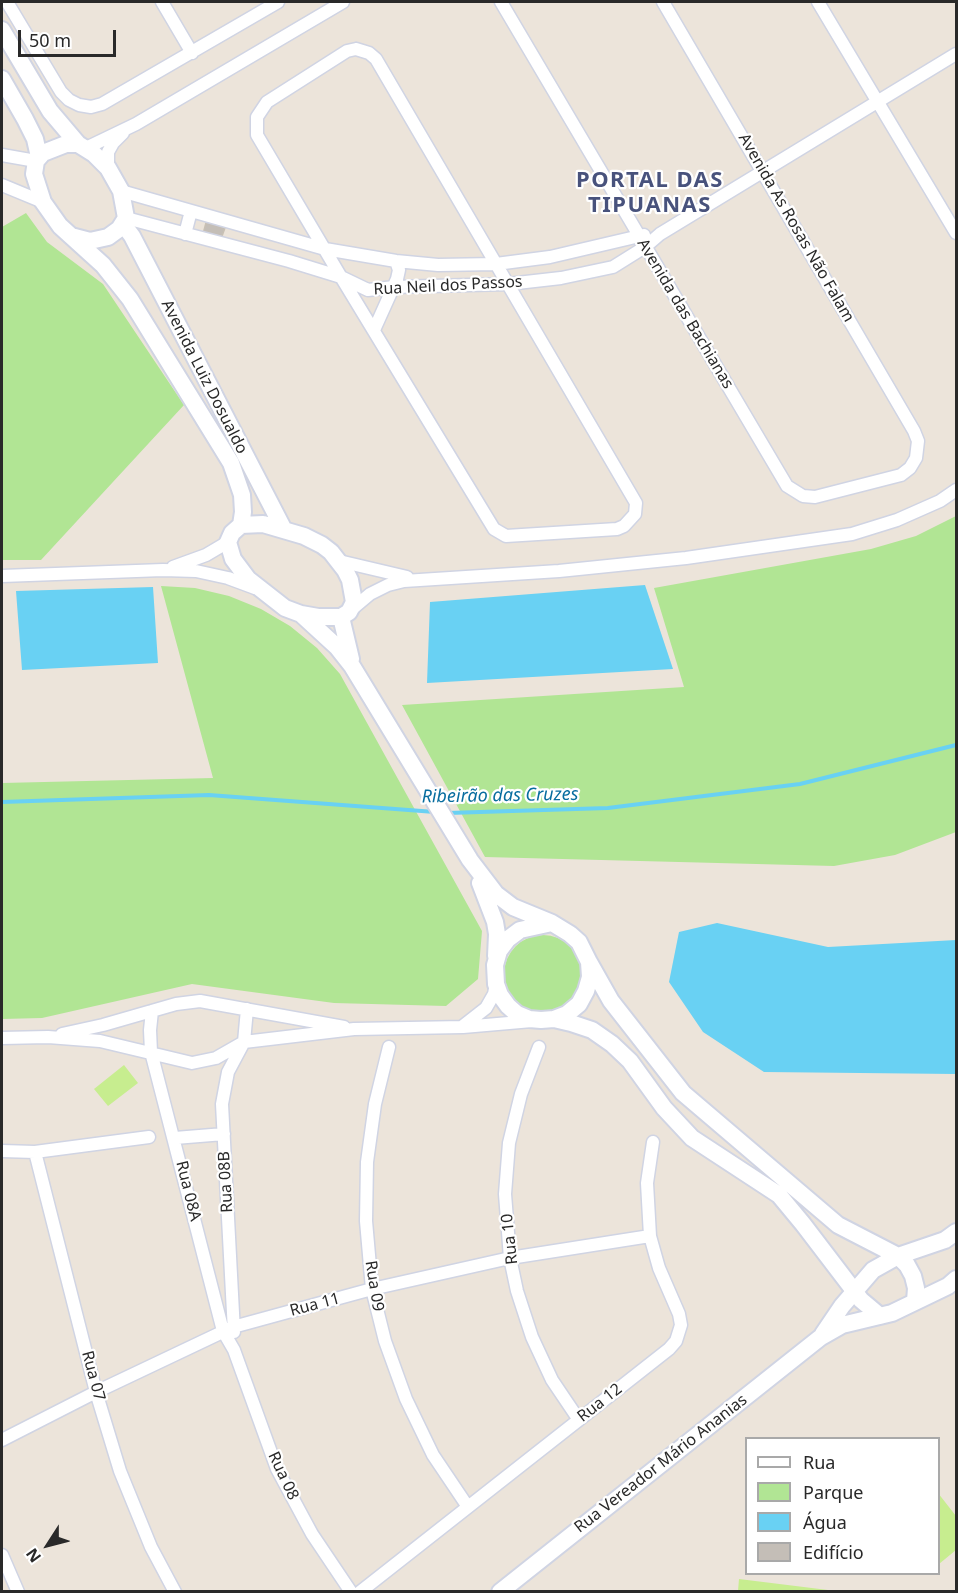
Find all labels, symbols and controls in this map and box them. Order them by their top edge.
scale bar [21,18,118,56]
text: 50 m [29,28,71,52]
street label: Avenida As Rosas Não Falam [734,130,858,326]
district label: PORTAL DAS TIPUANAS [576,168,724,220]
street label: Avenida das Bachianas [633,236,737,392]
street label: Rua Neil dos Passos [373,273,523,299]
street label: Avenida Luiz Dosualdo [157,297,251,457]
water label: Ribeirão das Cruzes [421,784,579,808]
street label: Rua 08B [215,1151,237,1213]
street label: Rua 08A [171,1159,205,1223]
street label: Rua 10 [498,1212,522,1266]
street label: Rua 09 [361,1259,387,1313]
street label: Rua 11 [288,1289,342,1321]
street label: Rua 07 [77,1349,109,1403]
street label: Rua 12 [574,1380,626,1426]
street label: Rua Vereador Mário Ananias [571,1391,751,1537]
legend [745,1437,940,1575]
street label: Rua 08 [263,1449,303,1503]
text: Rua [803,1450,835,1474]
text: Parque [803,1480,863,1504]
text: Água [803,1510,847,1534]
north arrow [18,1515,78,1575]
text: Edifício [803,1540,864,1564]
text: N [21,1544,46,1567]

